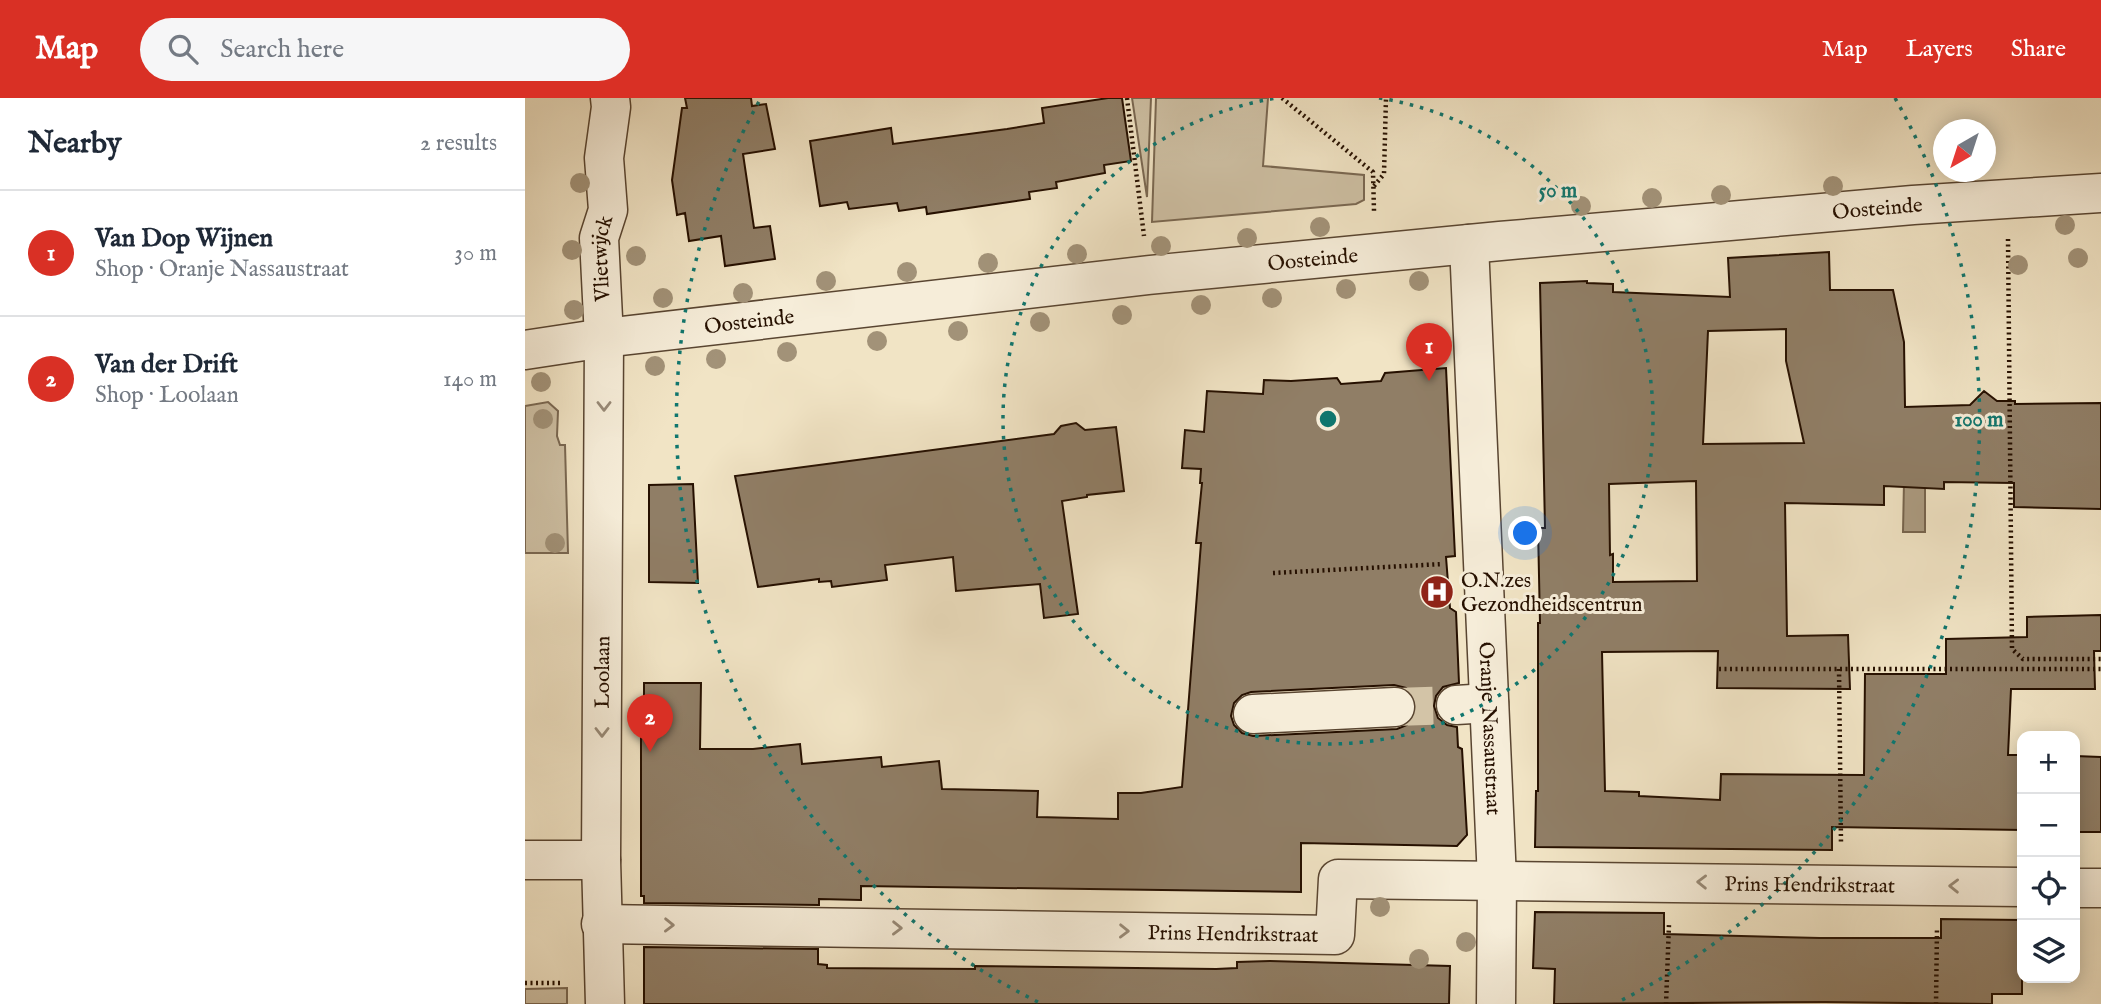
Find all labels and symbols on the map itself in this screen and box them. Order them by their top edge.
north arrow [1933,119,1996,182]
text: 50 m [1539,178,1578,205]
street label: Oosteinde [1831,192,1924,227]
street label: Vlietwijck [586,211,621,303]
street label: Oosteinde [1266,243,1360,278]
street label: Oosteinde [703,304,796,341]
pin: 1 [1406,323,1452,381]
one-way arrow [596,402,612,412]
centre of rings [1316,407,1340,431]
text: 100 m [1954,407,2004,434]
your location [1508,516,1542,550]
place label: O.N.zes Gezondheidscentrun [1461,568,1642,619]
hospital icon: O.N.zes Gezondheidscentrun [1418,573,1456,611]
street label: Loolaan [590,636,617,709]
street label: Oranje Nassaustraat [1472,641,1506,816]
pin: 2 [627,694,673,752]
one-way arrow [594,727,609,738]
street label: Prins Hendrikstraat [1724,872,1895,901]
one-way arrow [1696,874,1707,890]
one-way arrow [1948,878,1959,894]
one-way arrow [665,917,675,933]
one-way arrow [892,920,903,936]
street label: Prins Hendrikstraat [1147,920,1318,950]
one-way arrow [1119,924,1130,939]

